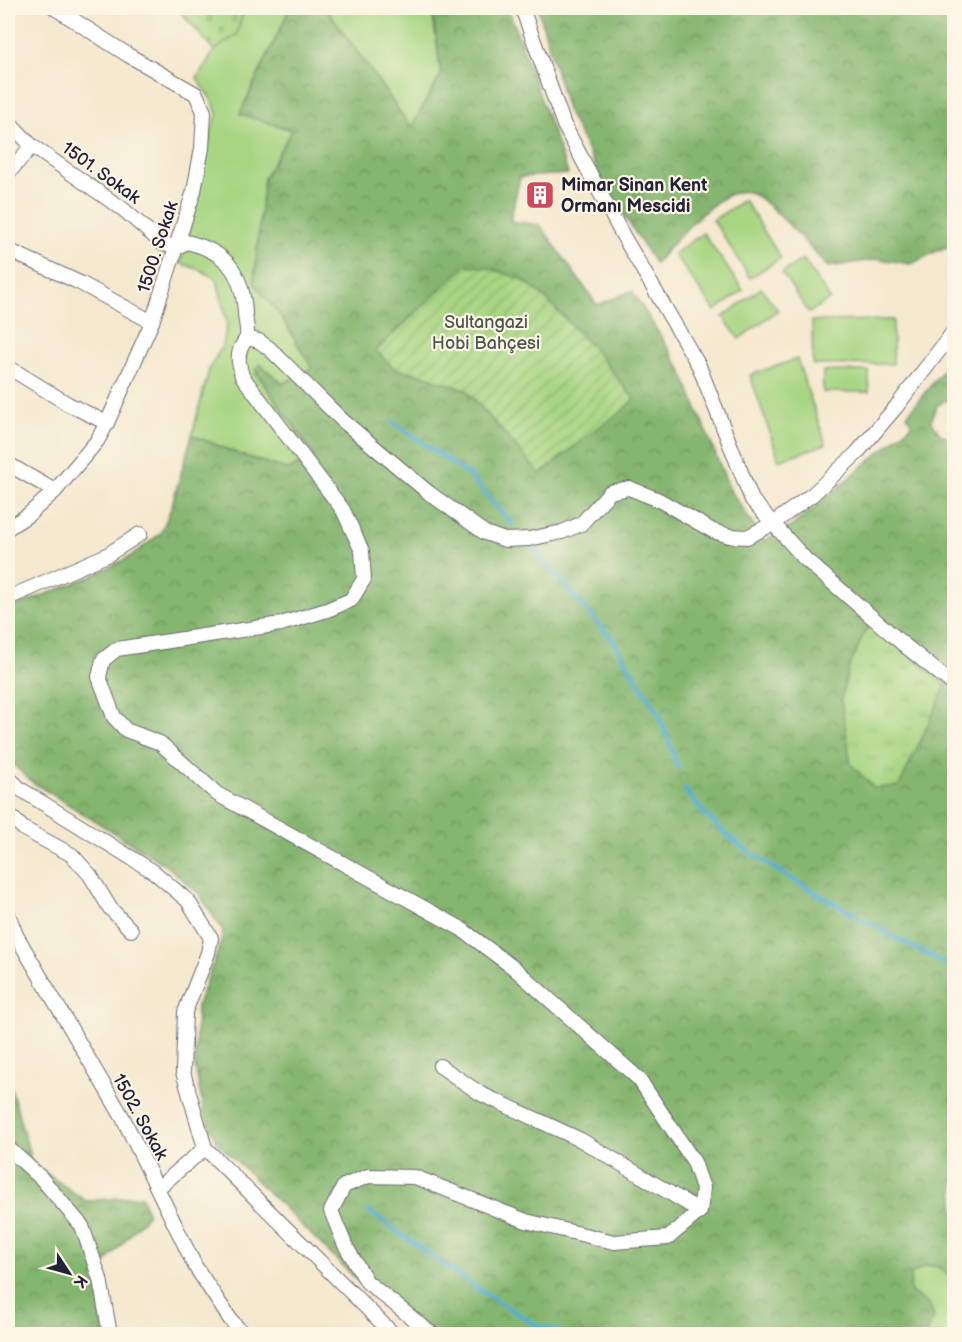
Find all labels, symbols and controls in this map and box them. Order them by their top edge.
street label: 1501. Sokak [58,138,144,208]
place label: Mimar Sinan Kent Ormanı Mescidi [561,175,707,217]
building icon: Mimar Sinan Kent Ormanı Mescidi [524,179,556,211]
street label: 1500. Sokak [133,198,183,295]
park label: Sultangazi Hobi Bahçesi [432,312,540,354]
street label: 1502. Sokak [108,1070,172,1164]
north arrow [39,1243,99,1303]
text: K [69,1271,91,1291]

